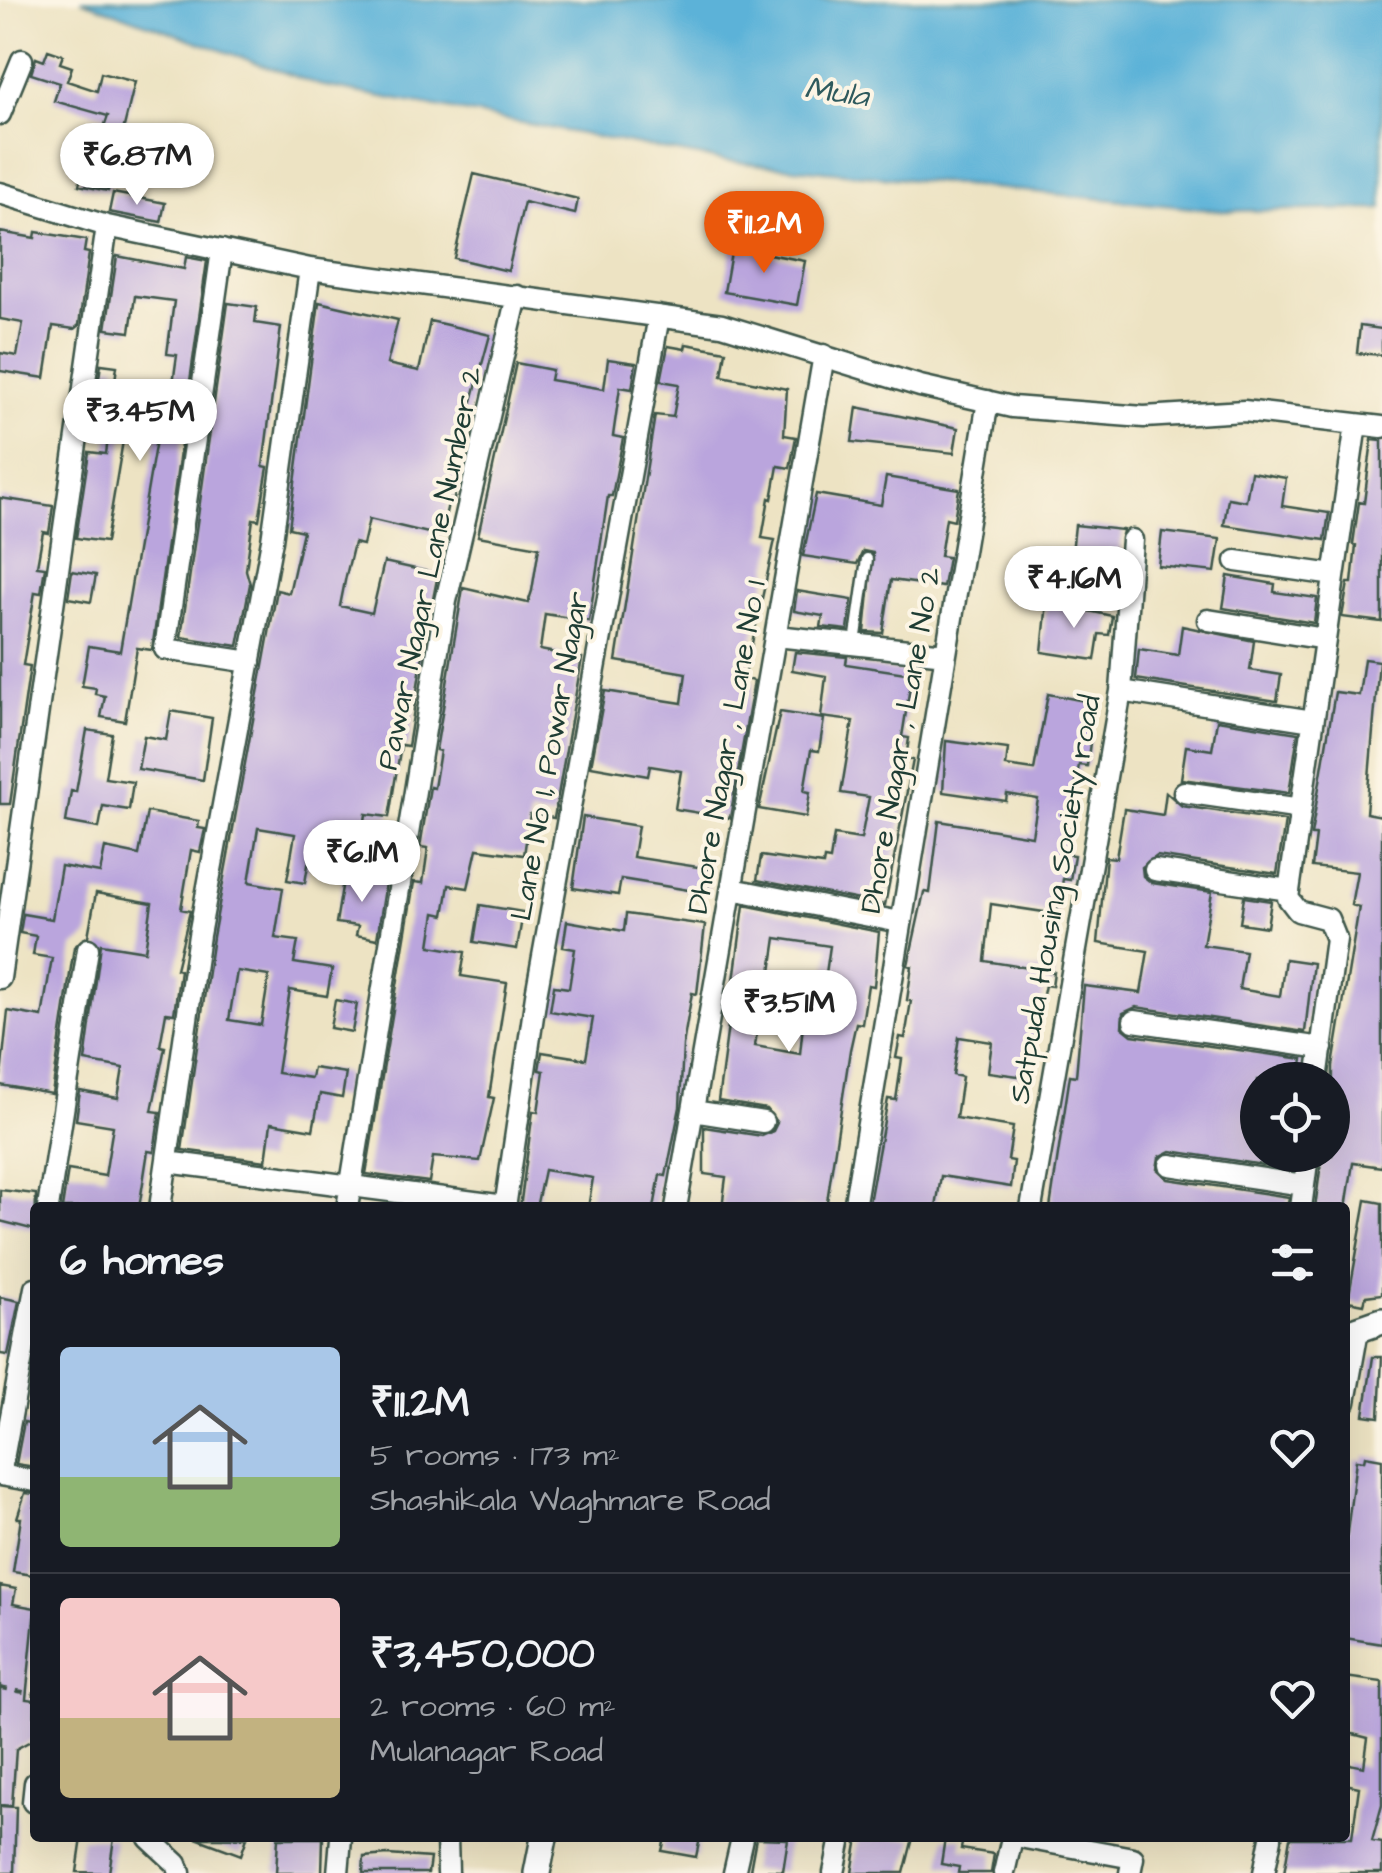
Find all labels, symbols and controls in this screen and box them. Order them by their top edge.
water label: Mula [802,66,873,119]
pin: ₹6.87M [56,123,218,208]
text: ₹6.87M [82,133,192,178]
pin: ₹11.2M [683,191,845,276]
text: ₹11.2M [726,201,802,246]
street label: Pawar Nagar Lane Number 2 [367,363,494,774]
pin: ₹3.45M [59,379,221,464]
text: ₹3.45M [85,389,195,434]
pin: ₹4.16M [993,546,1155,631]
text: ₹4.16M [1026,556,1122,601]
street label: Dhore Nagar , Lane No 2 [850,564,953,917]
street label: Dhore Nagar , Lane No 1 [677,577,778,917]
street label: Lane No 1, Powar Nagar [500,588,601,924]
street label: Satpuda Housing Society road [998,692,1113,1107]
pin: ₹6.1M [292,820,432,905]
text: ₹6.1M [325,830,399,875]
pin: ₹3.51M [708,970,870,1055]
text: ₹3.51M [743,980,835,1025]
map controls [1240,1062,1350,1172]
button: locate [1240,1062,1350,1172]
text: 6 homes [60,1233,224,1291]
icon: filters [1265,1235,1320,1290]
text: ₹11.2M [370,1375,469,1433]
icon: home [140,1387,260,1507]
icon: heart [1265,1420,1320,1475]
text: 5 rooms · 173 m² [370,1433,620,1478]
text: Shashikala Waghmare Road [370,1478,771,1523]
text: ₹3,450,000 [370,1626,595,1684]
icon: home [140,1638,260,1758]
icon: heart [1265,1671,1320,1726]
text: 2 rooms · 60 m² [370,1684,616,1729]
text: Mulanagar Road [370,1729,603,1774]

